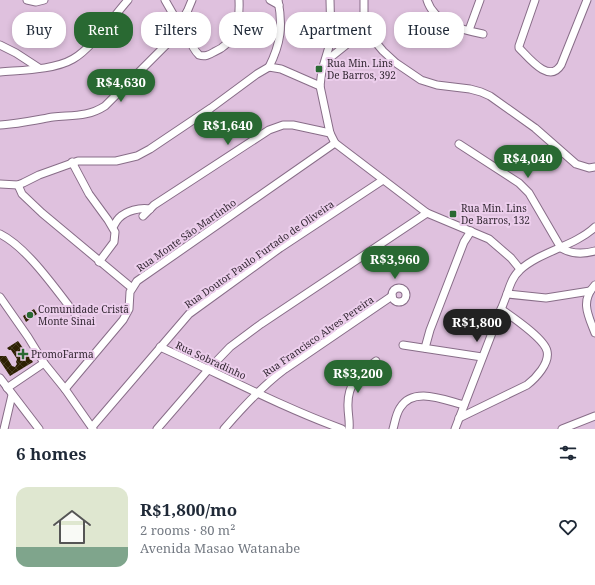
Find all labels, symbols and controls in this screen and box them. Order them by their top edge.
chip: Buy [12,12,66,48]
chip: Rent [74,12,133,48]
chip: Filters [141,12,211,48]
chip: New [219,12,277,48]
chip: Apartment [285,12,386,48]
chip: House [394,12,464,48]
place label: Rua Min. Lins De Barros, 392 [327,56,396,82]
marker: Rua Min. Lins De Barros, 392 [314,64,324,74]
pin: R$4,630 [84,69,158,103]
text: R$4,630 [96,73,146,91]
pin: R$1,640 [191,112,265,146]
text: R$1,640 [203,116,253,134]
pin: R$4,040 [491,145,565,179]
text: R$4,040 [503,149,553,167]
street label: Rua Monte São Martinho [133,195,239,275]
street label: Rua Doutor Paulo Furtado de Oliveira [181,197,337,311]
place label: Rua Min. Lins De Barros, 132 [461,201,530,227]
marker: Rua Min. Lins De Barros, 132 [448,209,458,219]
pin: R$3,960 [358,246,432,280]
text: R$3,960 [370,250,420,268]
street label: Rua Francisco Alves Pereira [260,292,377,380]
place label: Comunidade Cristã Monte Sinai [38,302,129,328]
pin: R$1,800 [440,309,514,343]
marker: Comunidade Cristã Monte Sinai [25,310,35,320]
text: R$1,800 [452,313,502,331]
street label: Rua Sobradinho [173,337,249,383]
place label: PromoFarma [31,347,94,361]
marker: PromoFarma [18,349,28,359]
pin: R$3,200 [321,360,395,394]
text: R$3,200 [333,364,383,382]
text: 6 homes [16,442,86,465]
icon: filters [557,442,579,464]
text: R$1,800/mo [140,498,237,521]
icon: home [48,503,96,551]
icon: heart [557,516,579,538]
text: 2 rooms · 80 m² [140,521,235,539]
text: Avenida Masao Watanabe [140,539,300,557]

